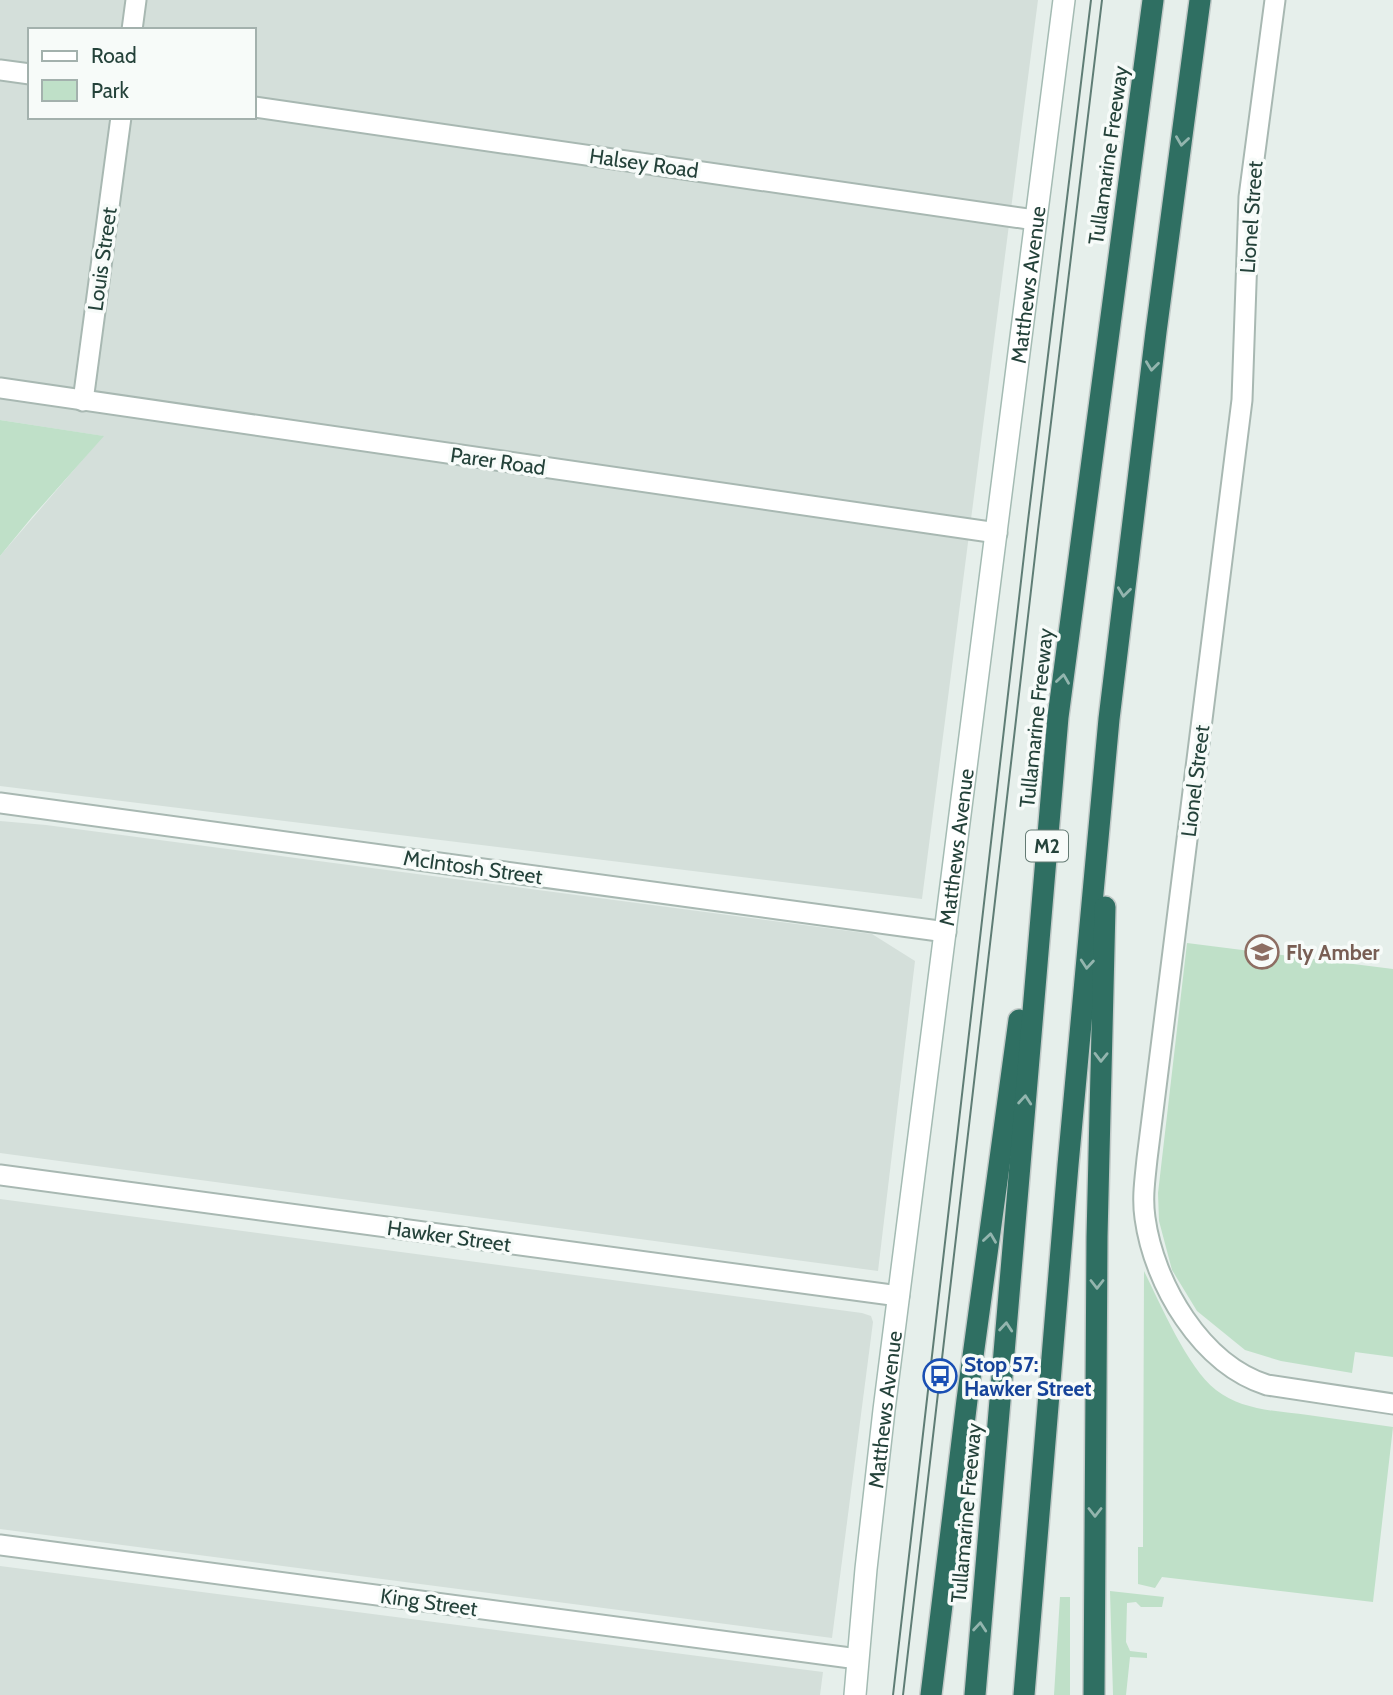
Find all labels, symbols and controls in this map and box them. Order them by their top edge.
legend [28,28,256,119]
text: Road [91,43,137,68]
street label: Tullamarine Freeway [1083,64,1133,246]
text: Park [91,78,129,103]
one-way arrow [1175,135,1190,146]
street label: Halsey Road [588,143,700,183]
street label: Lionel Street [1235,160,1267,274]
street label: Matthews Avenue [1005,204,1050,365]
street label: Louis Street [82,205,122,313]
one-way arrow [1144,360,1159,372]
street label: Parer Road [449,442,547,480]
one-way arrow [1116,586,1131,598]
street label: Tullamarine Freeway [1014,627,1058,809]
one-way arrow [1056,673,1071,685]
street label: Lionel Street [1176,724,1214,838]
street label: Matthews Avenue [933,767,978,927]
road number: M2 [1026,831,1068,862]
street label: McIntosh Street [402,845,544,889]
school or university icon: Fly Amber [1243,933,1281,971]
place label: Fly Amber [1286,940,1380,965]
one-way arrow [1079,959,1094,970]
one-way arrow [1093,1052,1109,1062]
one-way arrow [1018,1095,1033,1106]
street label: Hawker Street [386,1215,512,1257]
one-way arrow [982,1233,997,1244]
one-way arrow [1089,1279,1105,1290]
one-way arrow [998,1321,1013,1332]
street label: Matthews Avenue [863,1329,907,1490]
place label: Stop 57: Hawker Street [964,1352,1092,1401]
bus stop icon: Stop 57: Hawker Street [921,1357,959,1395]
street label: Tullamarine Freeway [946,1422,986,1604]
one-way arrow [1087,1507,1103,1517]
street label: King Street [379,1583,479,1621]
one-way arrow [972,1621,987,1632]

